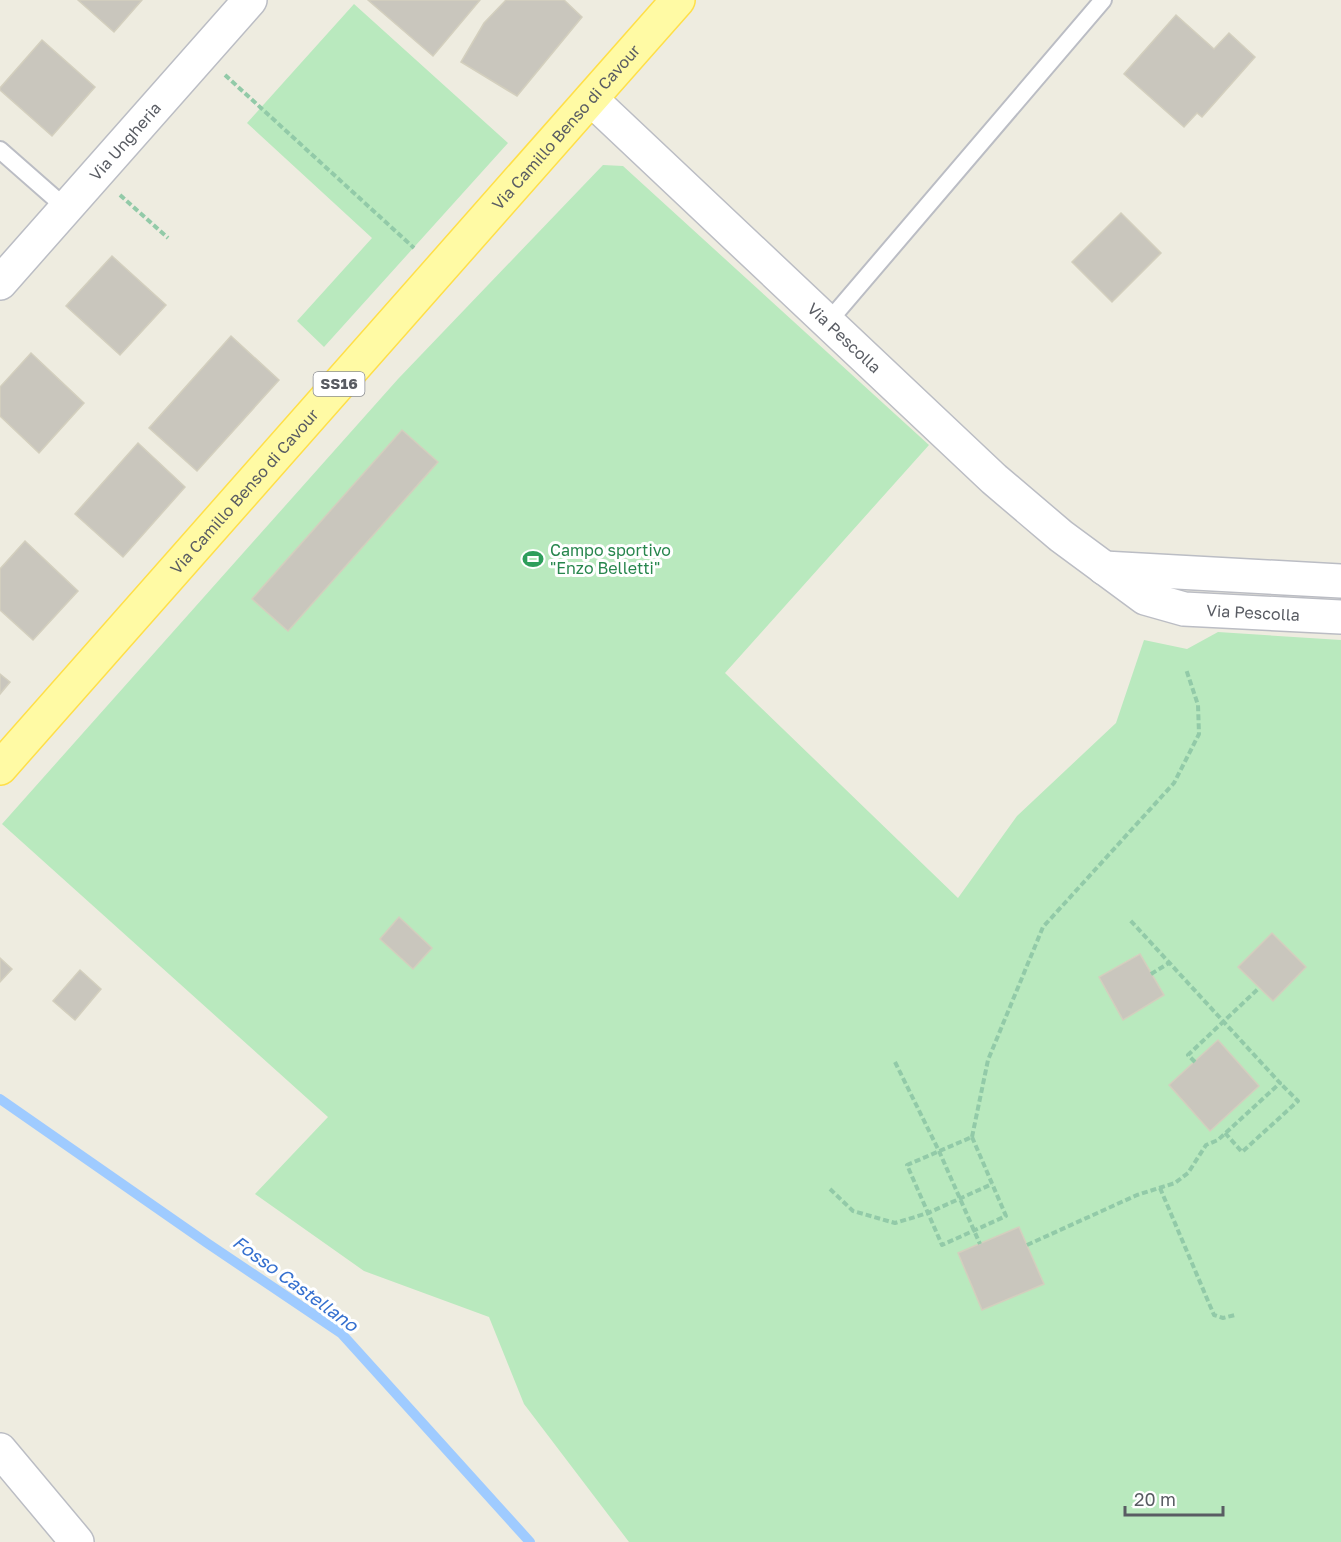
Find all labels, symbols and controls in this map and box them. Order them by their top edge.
street label: Via Camillo Benso di Cavour [487,40,644,214]
street label: Via Ungheria [85,98,165,185]
street label: Via Pescolla [803,298,885,377]
road number: SS16 [314,372,364,396]
street label: Via Camillo Benso di Cavour [166,404,323,578]
place label: Campo sportivo "Enzo Belletti" [550,540,671,578]
sports icon: Campo sportivo "Enzo Belletti" [521,547,545,571]
street label: Via Pescolla [1206,600,1300,625]
water label: Fosso Castellano [229,1231,363,1337]
scale bar [1125,1479,1222,1517]
text: 20 m [1134,1488,1176,1510]

